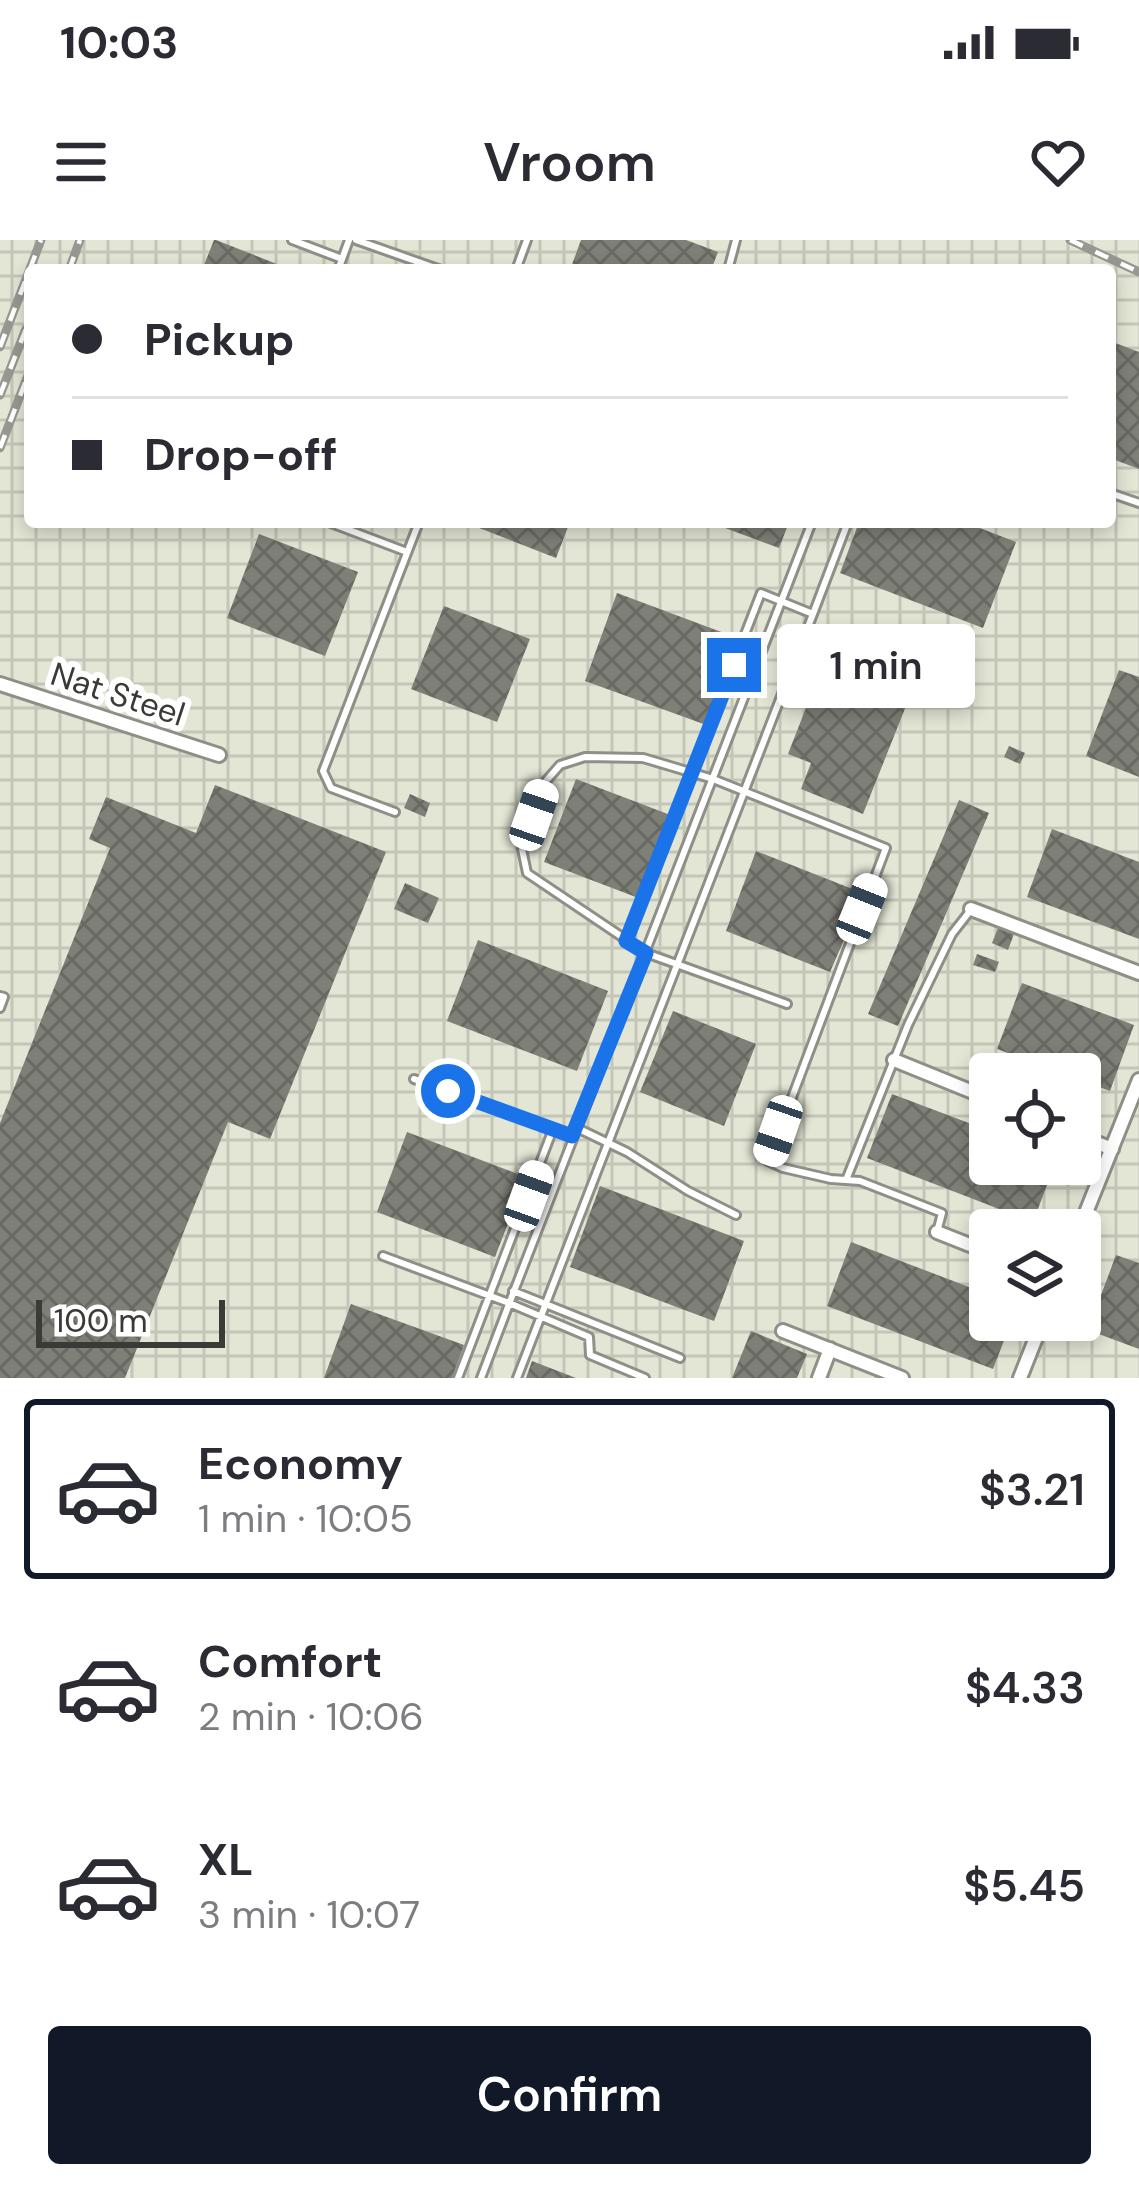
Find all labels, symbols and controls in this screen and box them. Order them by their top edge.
text: 10:03 [60,13,178,72]
text: Vroom [483,127,656,198]
icon: menu [48,129,114,195]
icon: heart [1025,129,1091,195]
text: Pickup [144,310,294,369]
text: Drop-off [144,425,338,484]
callout: 1 min [776,623,974,707]
route end [707,638,761,692]
text: 1 min [829,640,923,691]
street label: Nat Steel [46,652,190,736]
car [505,775,563,855]
car [832,869,892,949]
map controls [969,1053,1101,1341]
button: locate [969,1053,1101,1185]
route start [421,1064,475,1118]
car [749,1091,807,1171]
car [500,1156,558,1236]
button: layers [969,1209,1101,1341]
scale bar [36,1294,225,1347]
text: 100 m [54,1299,148,1342]
text: Economy [198,1434,403,1493]
icon: car [54,1435,162,1543]
text: $3.21 [979,1460,1085,1519]
text: 1 min · 10:05 [198,1493,413,1544]
text: Comfort [198,1632,382,1691]
icon: car [54,1633,162,1741]
text: $4.33 [965,1658,1085,1717]
text: 2 min · 10:06 [198,1691,424,1742]
text: XL [198,1830,253,1889]
icon: car [54,1831,162,1939]
text: $5.45 [963,1856,1085,1915]
text: 3 min · 10:07 [198,1889,420,1940]
button: Confirm [48,2026,1091,2164]

